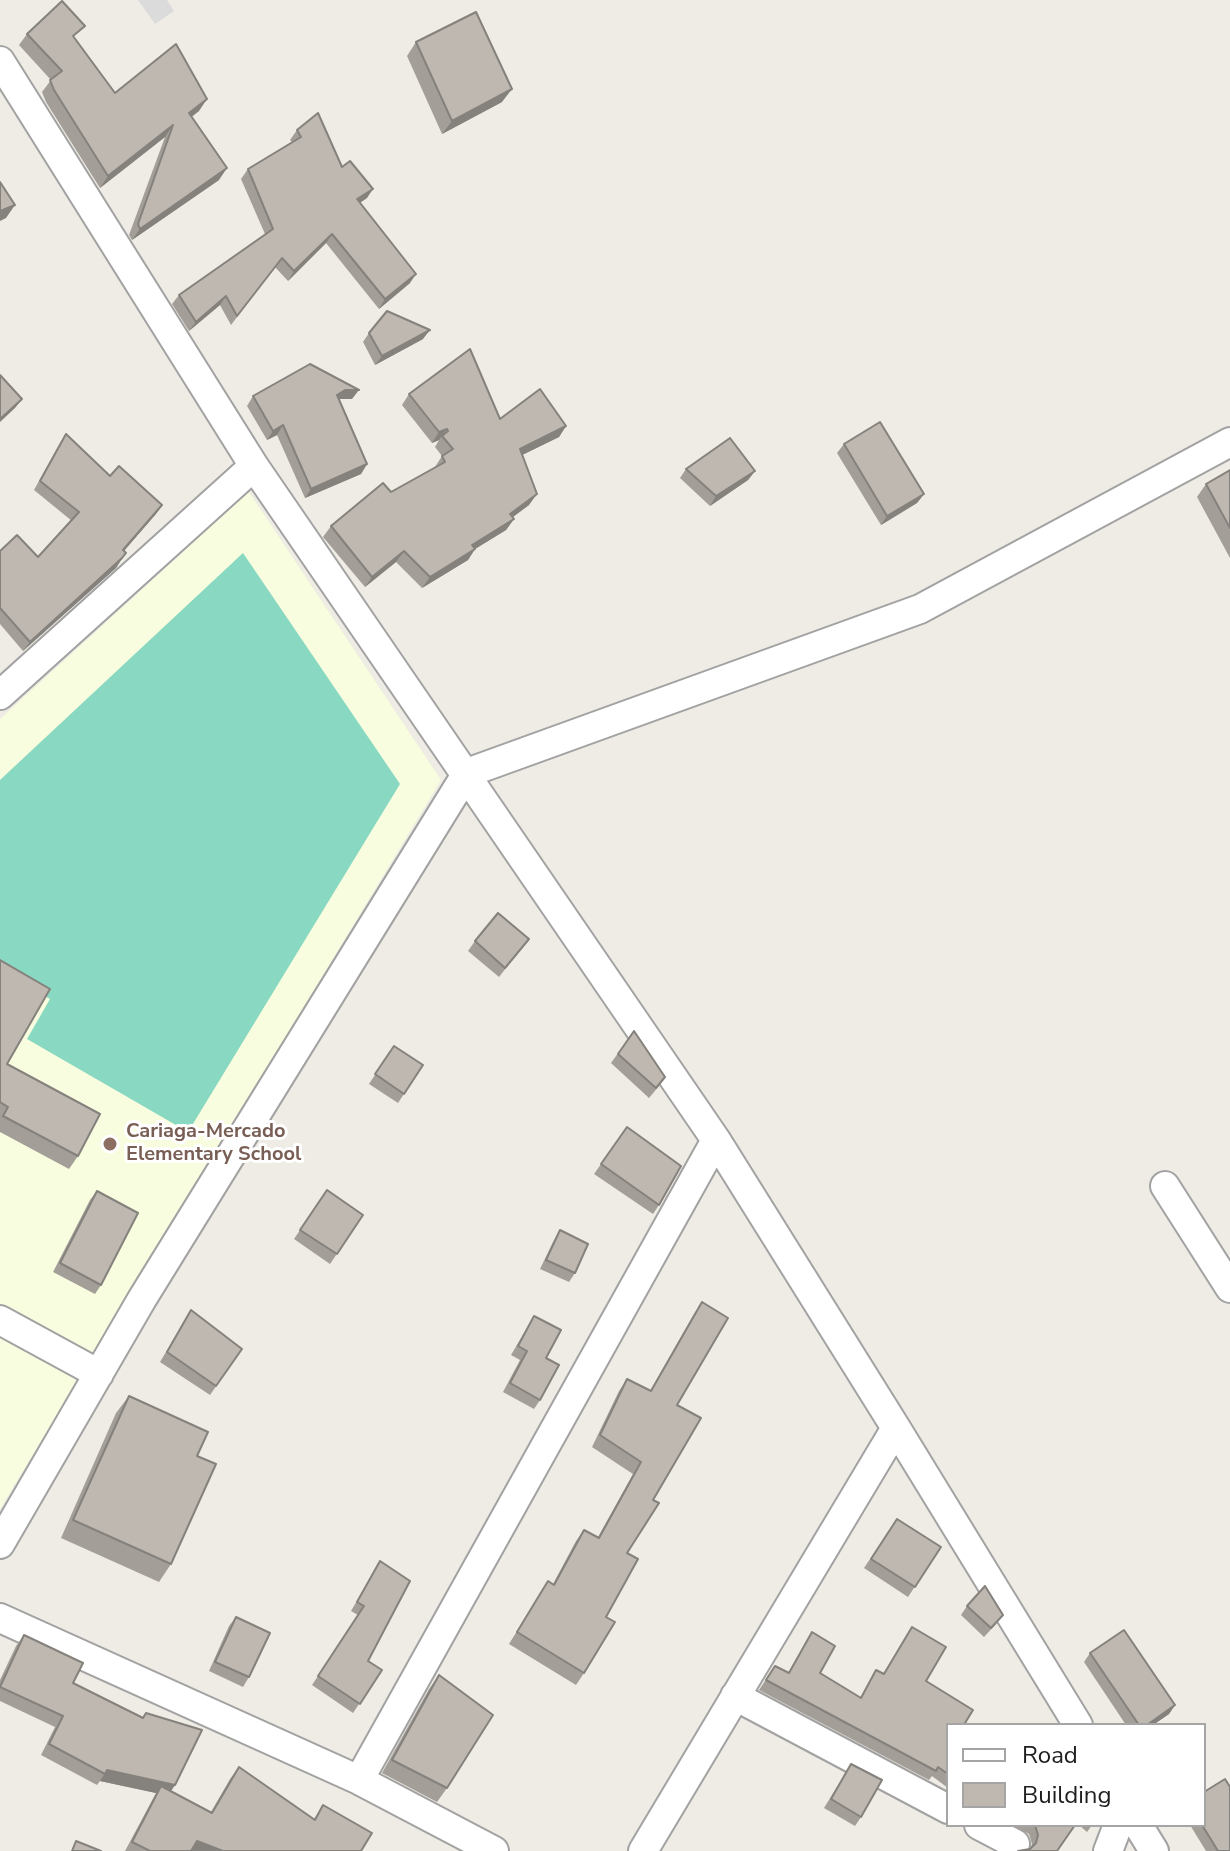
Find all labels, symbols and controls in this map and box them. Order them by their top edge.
place label: Cariaga-Mercado Elementary School [126,1120,301,1167]
marker: Cariaga-Mercado Elementary School [101,1135,119,1153]
legend [946,1723,1206,1827]
text: Road [1022,1739,1078,1771]
text: Building [1022,1779,1112,1811]

